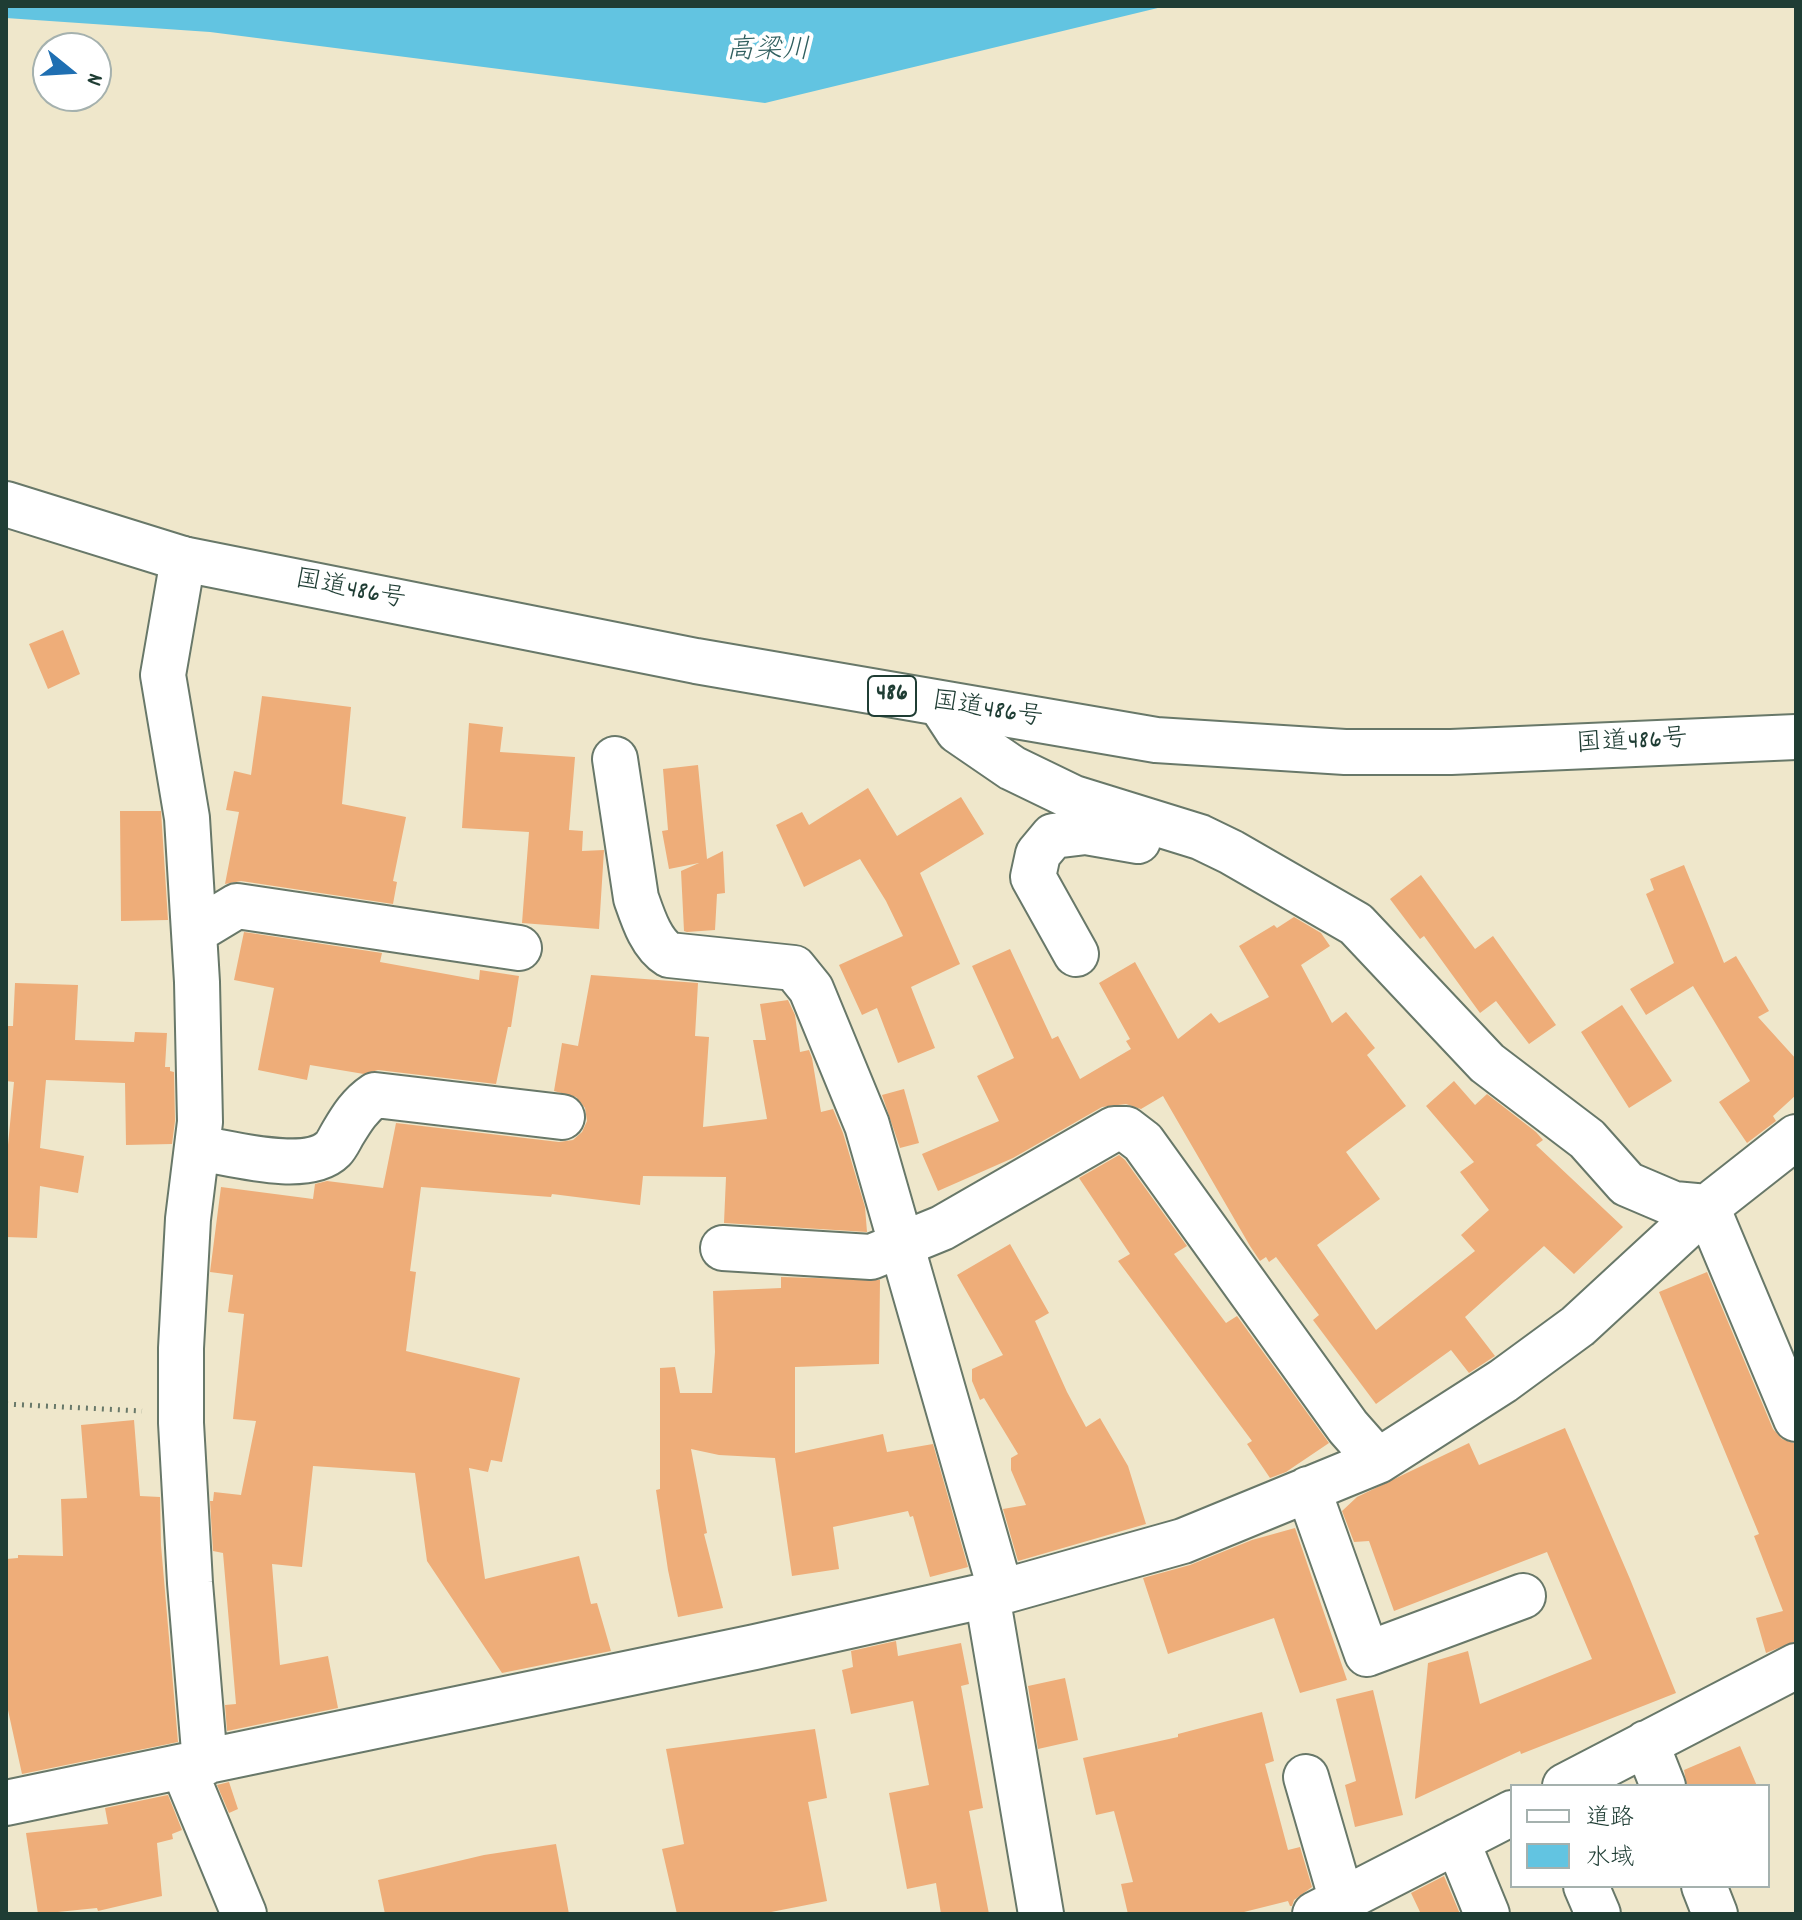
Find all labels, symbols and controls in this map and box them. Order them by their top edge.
north arrow [32,32,112,112]
water label: 高梁川 [726,36,810,70]
text: N [77,69,110,89]
street label: 国道486号 [292,566,408,618]
road number: 486 [868,676,916,716]
street label: 国道486号 [929,688,1045,736]
street label: 国道486号 [1575,725,1689,763]
legend [1510,1784,1770,1888]
text: 道路 [1586,1802,1634,1836]
text: 水域 [1586,1842,1634,1876]

